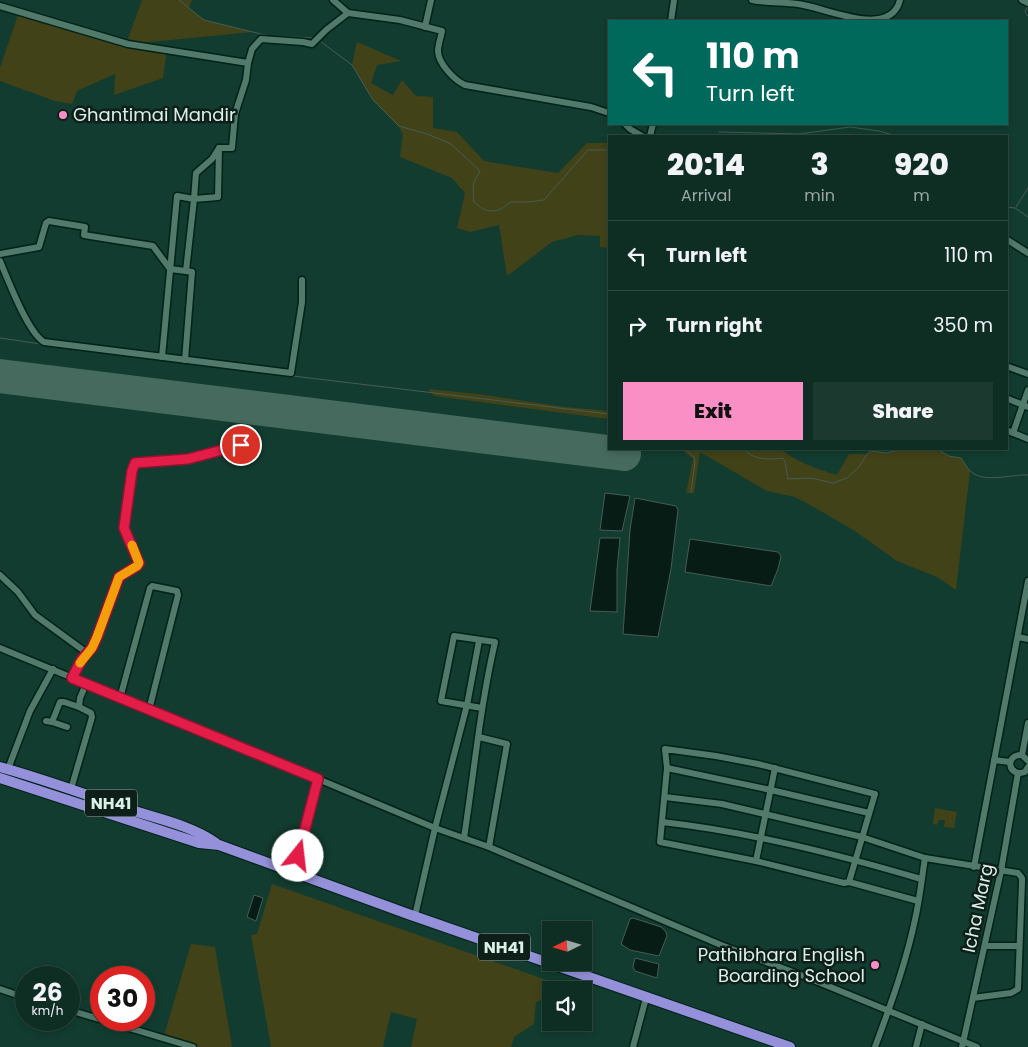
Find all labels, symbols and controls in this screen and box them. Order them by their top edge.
text: 110 m [706,31,800,80]
icon: left [623,40,688,105]
text: Turn left [706,78,794,109]
place label: Ghantimai Mandir [73,102,236,127]
marker: Ghantimai Mandir [57,109,69,121]
text: 20:14 [667,143,745,186]
text: 3 [810,143,829,186]
text: 920 [894,143,949,186]
text: Arrival [681,184,731,207]
text: min [804,184,835,207]
text: m [913,184,930,207]
icon: left [623,242,651,270]
text: Turn left [666,242,747,269]
text: 110 m [944,242,993,269]
icon: right [623,312,651,340]
text: Turn right [666,312,762,339]
text: 350 m [933,312,993,339]
button: Exit [623,382,803,440]
button: Share [813,382,993,440]
pin [220,424,262,466]
icon: arrive [227,431,255,459]
road number: NH41 [85,790,137,816]
position arrow [271,829,323,881]
street label: Icha Marg [956,861,999,955]
north arrow [542,921,592,971]
map controls [542,921,592,1031]
road number: NH41 [478,934,530,960]
place label: Pathibhara English Boarding School [698,942,865,988]
marker: Pathibhara English Boarding School [869,959,881,971]
speed limit sign: 30 [90,966,155,1031]
text: 26 [32,975,63,1010]
button: sound [542,981,592,1031]
text: km/h [32,1002,63,1019]

